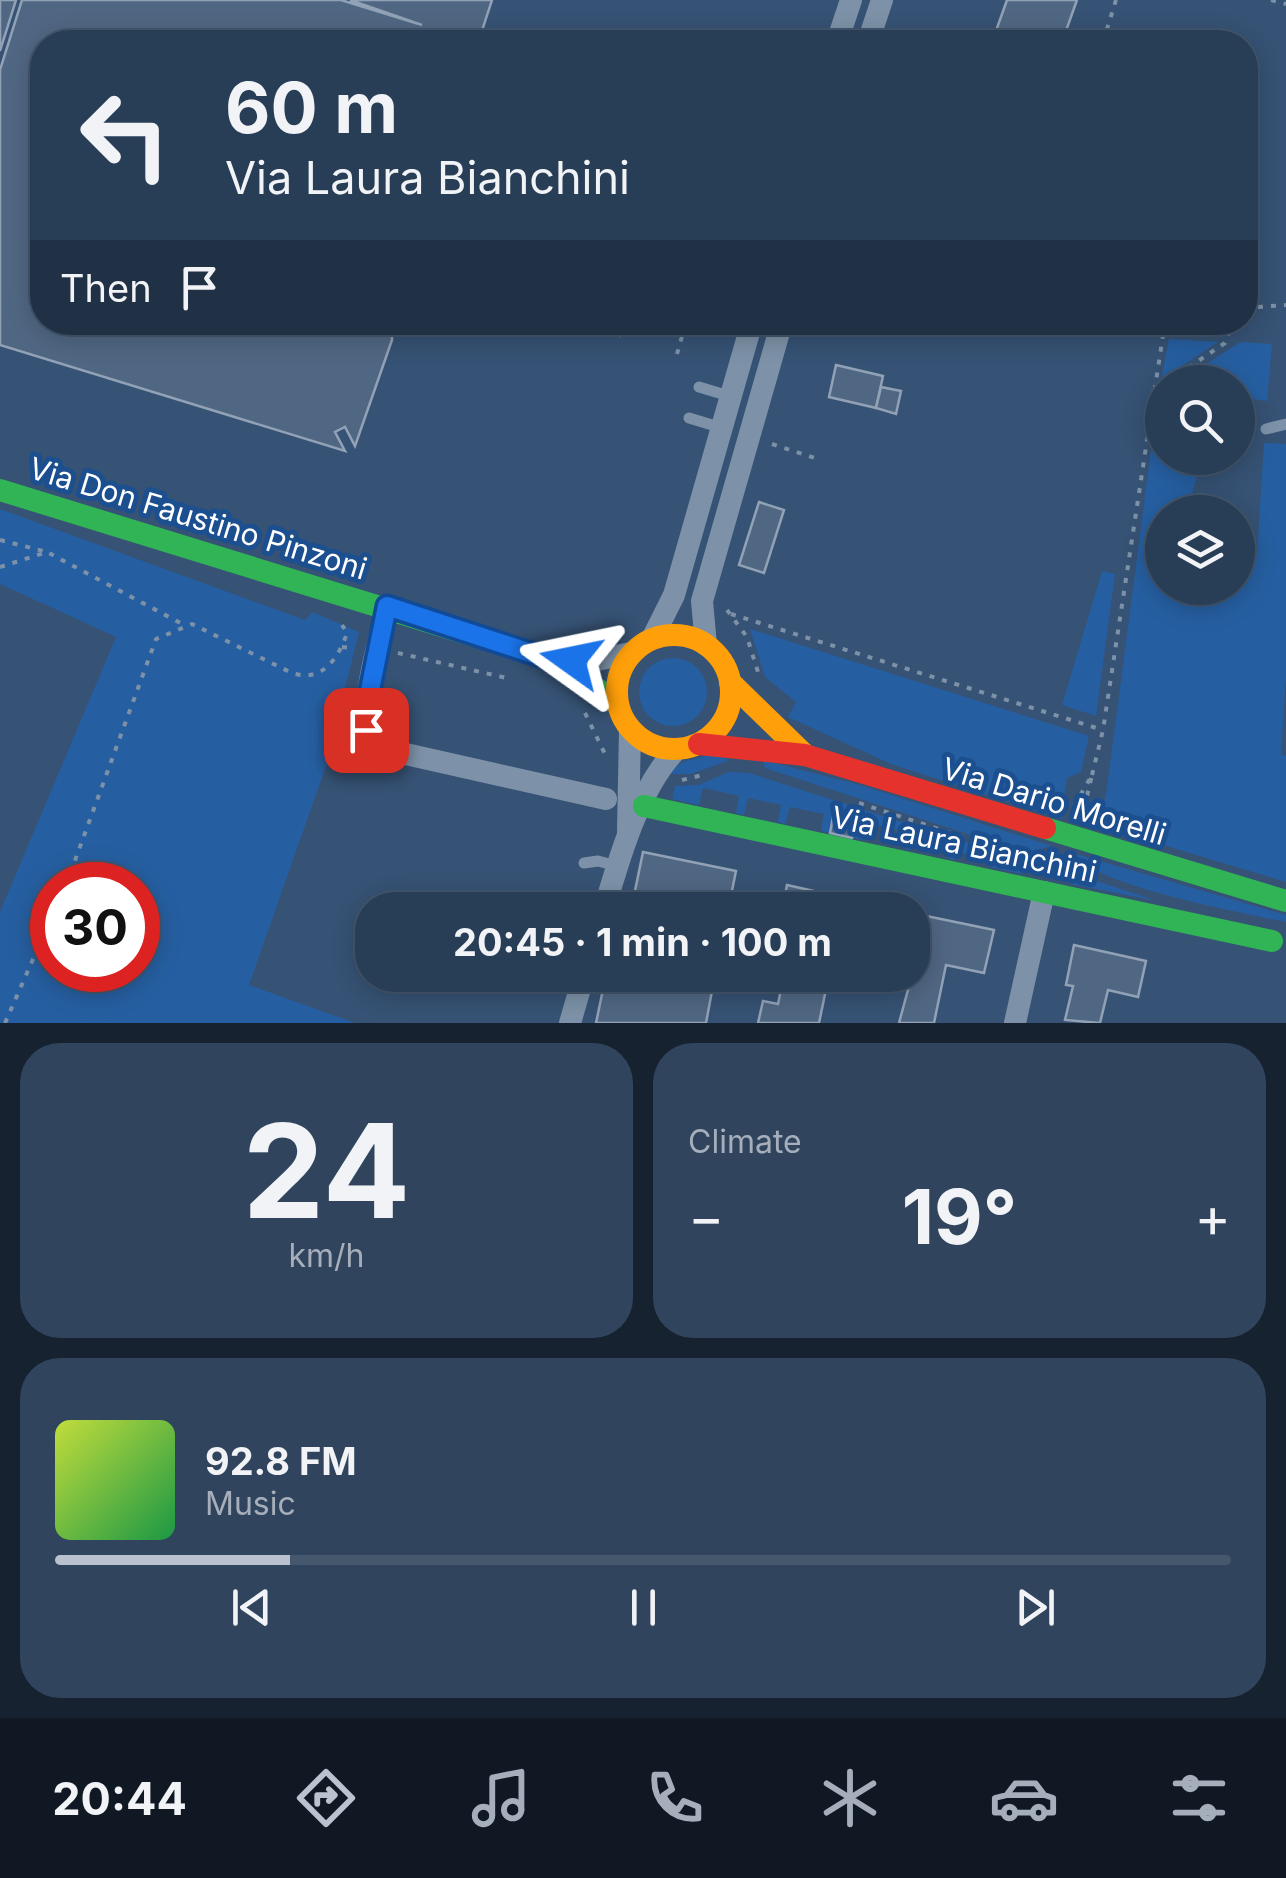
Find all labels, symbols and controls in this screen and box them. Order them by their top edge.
text: 60 m [225,65,398,150]
icon: left [60,70,190,200]
text: Via Laura Bianchini [225,150,630,205]
icon: arrive [172,260,227,315]
text: Then [60,265,152,311]
map controls [1145,365,1255,605]
button: search [1145,365,1255,475]
street label: Via Don Faustino Pinzoni [25,449,371,587]
button: layers [1145,495,1255,605]
position arrow [519,608,623,712]
pin [324,688,409,773]
icon: arrive [339,703,394,758]
street label: Via Dario Morelli [938,750,1170,852]
street label: Via Laura Bianchini [828,798,1100,890]
speed limit sign: 30 [30,862,160,992]
text: 20:45 · 1 min · 100 m [453,919,832,965]
text: 24 [243,1092,410,1249]
text: Climate [688,1122,802,1161]
text: 19° [902,1171,1017,1262]
text: − [688,1184,724,1250]
text: + [1195,1184,1231,1250]
text: km/h [288,1236,365,1275]
text: 92.8 FM [205,1438,357,1484]
text: Music [205,1484,296,1523]
icon: previous [224,1580,279,1635]
icon: pause [616,1580,671,1635]
icon: next [1008,1580,1063,1635]
icon: directions [291,1763,361,1833]
icon: music [466,1763,536,1833]
icon: phone [640,1763,710,1833]
icon: climate [815,1763,885,1833]
icon: car [989,1763,1059,1833]
icon: filters [1164,1763,1234,1833]
text: 20:44 [52,1771,187,1826]

